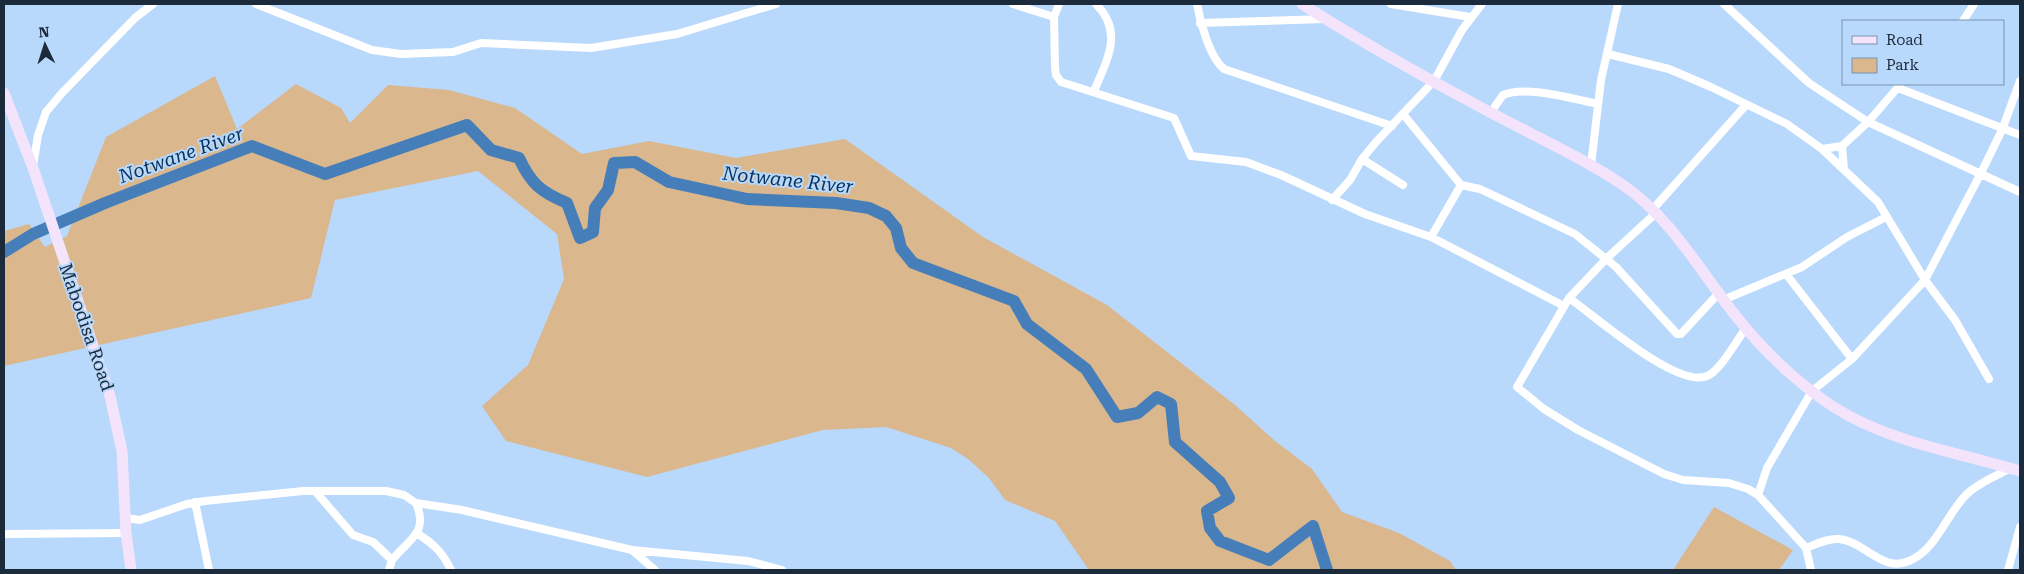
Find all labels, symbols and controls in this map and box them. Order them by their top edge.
north arrow [20,20,70,70]
legend [1842,20,2004,85]
text: N [38,24,50,40]
text: Road [1886,31,1923,49]
text: Park [1886,56,1920,74]
water label: Notwane River [114,122,247,189]
water label: Notwane River [720,162,855,198]
street label: Mabodisa Road [55,260,119,394]

